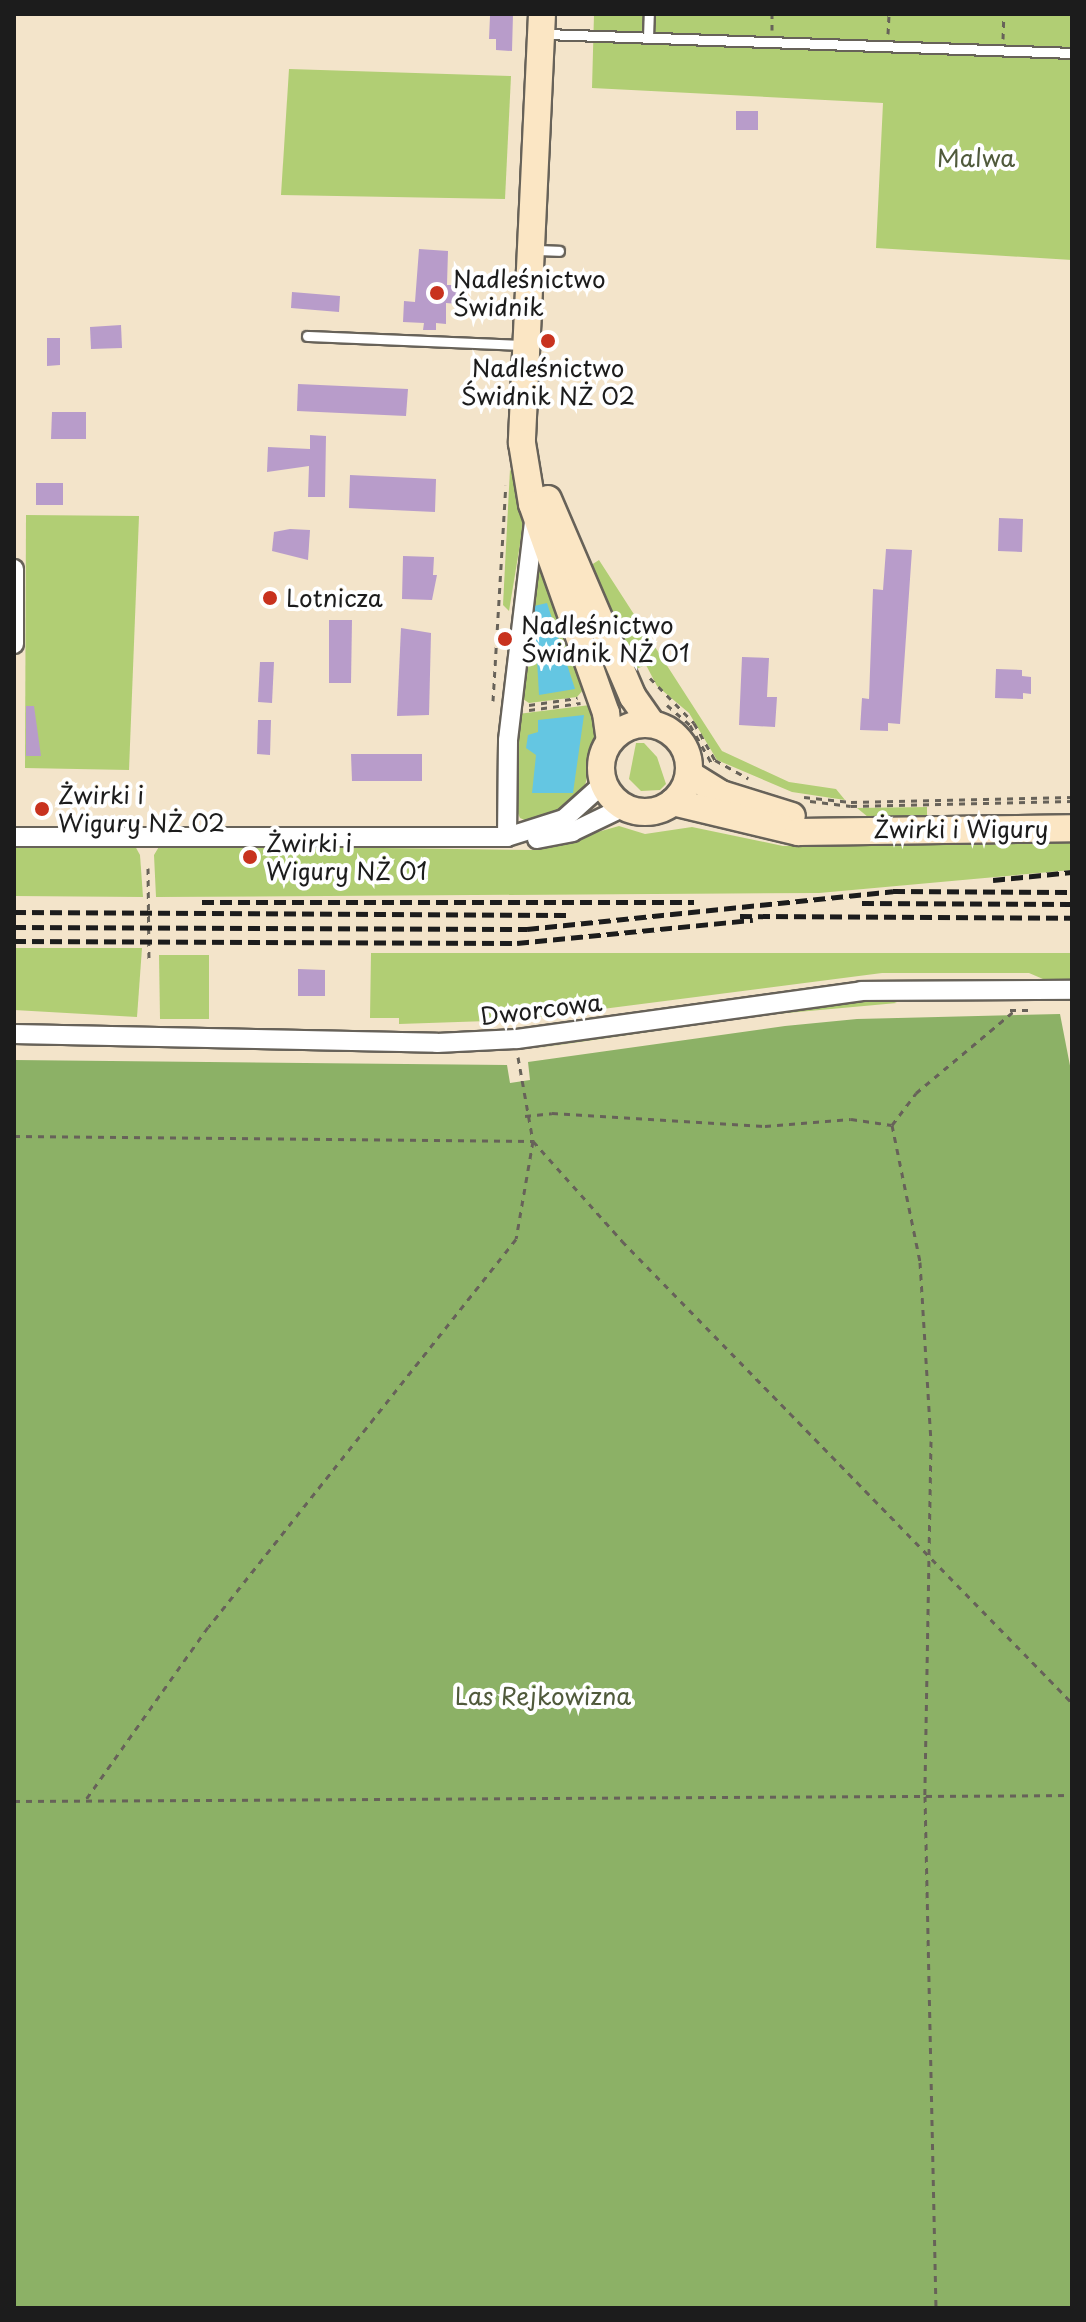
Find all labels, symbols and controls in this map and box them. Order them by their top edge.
park label: Malwa [937,144,1015,172]
place label: Nadleśnictwo Świdnik [453,265,605,321]
marker: Nadleśnictwo Świdnik [428,284,446,302]
marker: Nadleśnictwo Świdnik NŻ 02 [539,332,557,350]
place label: Nadleśnictwo Świdnik NŻ 02 [461,354,635,410]
place label: Lotnicza [286,584,383,612]
marker: Lotnicza [261,589,279,607]
place label: Nadleśnictwo Świdnik NŻ 01 [521,611,690,667]
marker: Nadleśnictwo Świdnik NŻ 01 [496,630,514,648]
place label: Żwirki i Wigury NŻ 02 [58,781,225,837]
marker: Żwirki i Wigury NŻ 02 [33,800,51,818]
street label: Żwirki i Wigury [871,815,1051,843]
place label: Żwirki i Wigury NŻ 01 [266,829,428,885]
marker: Żwirki i Wigury NŻ 01 [241,848,259,866]
street label: Dworcowa [479,987,603,1031]
park label: Las Rejkowizna [454,1682,632,1710]

